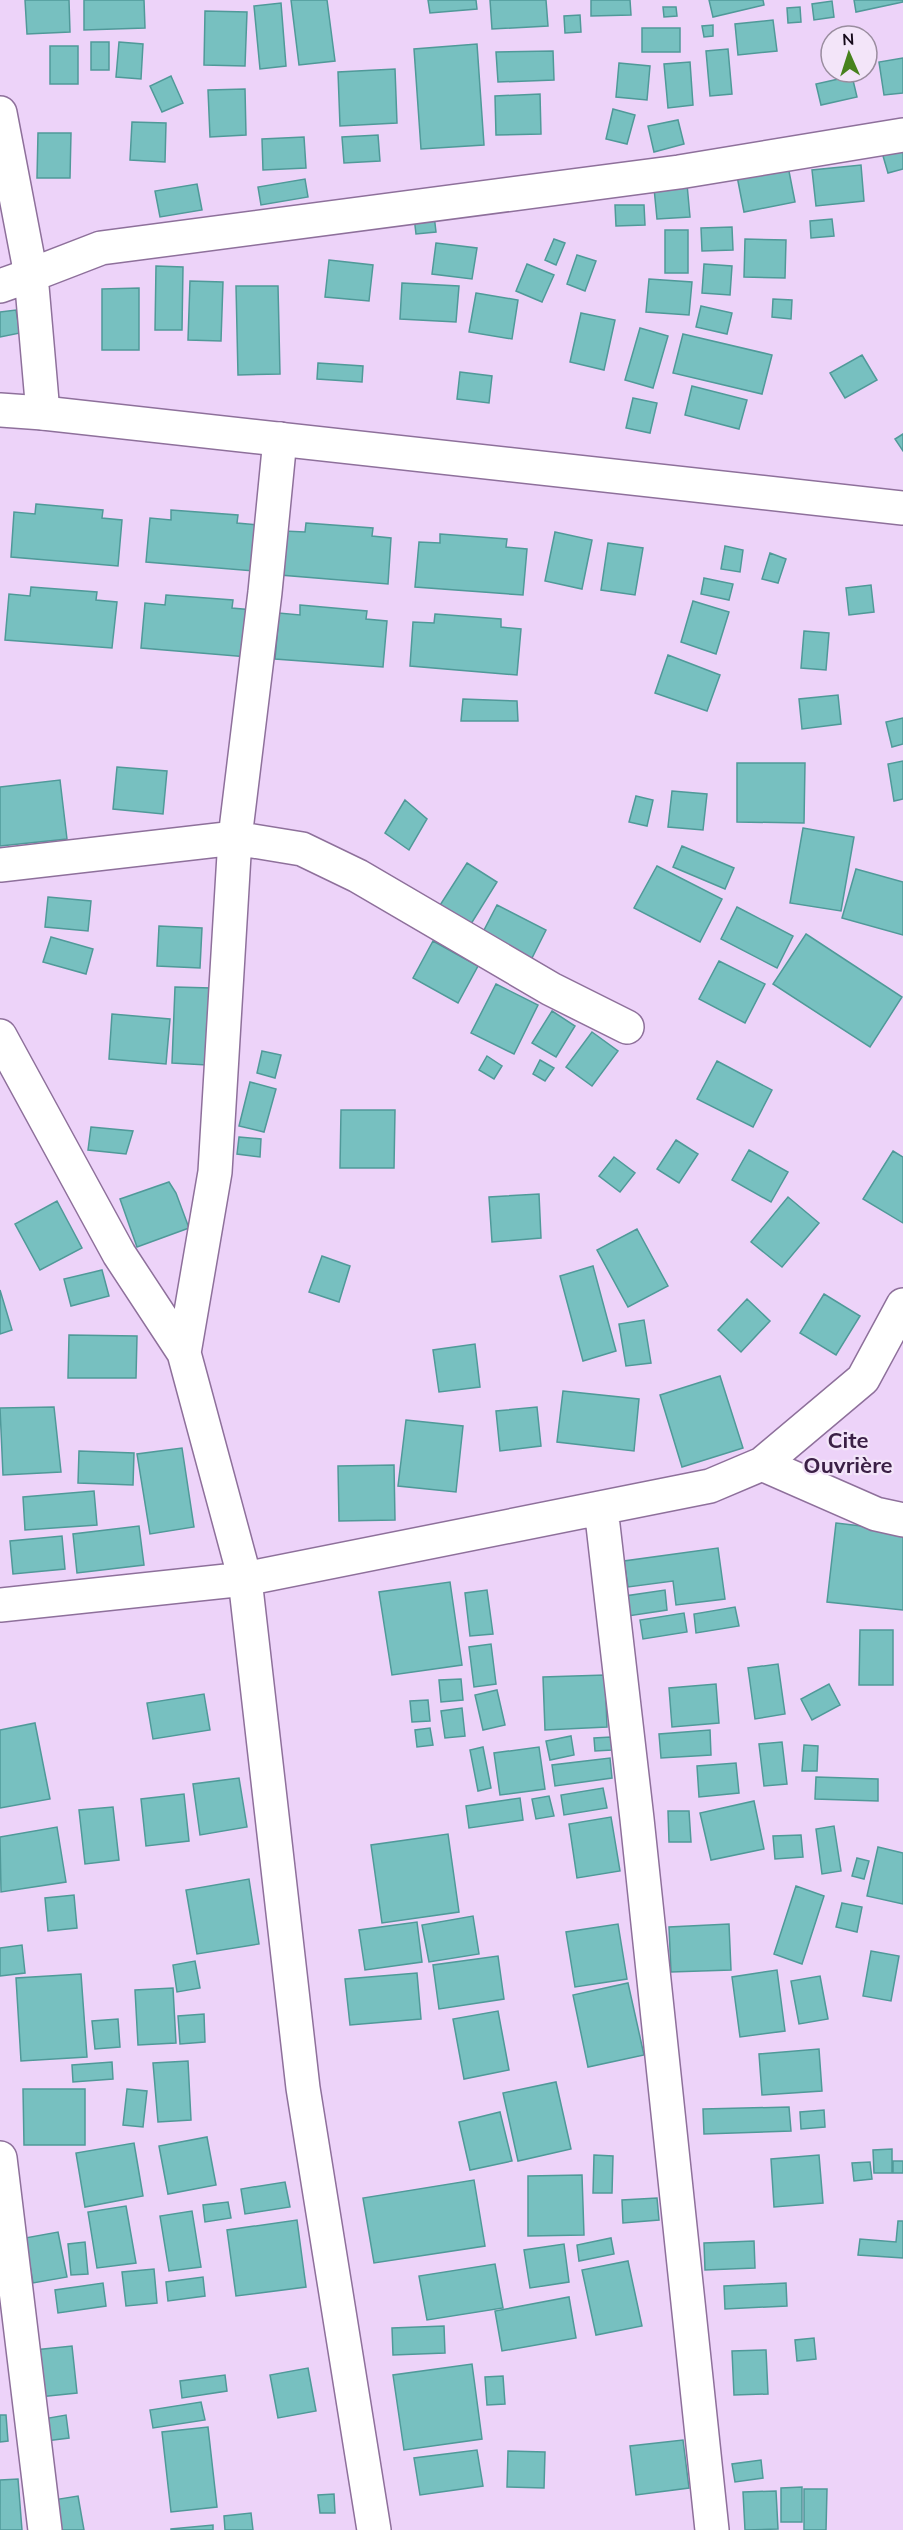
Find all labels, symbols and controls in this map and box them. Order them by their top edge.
north arrow [819,24,879,84]
text: N [842,29,855,49]
district label: Cite Ouvrière [803,1426,893,1479]

